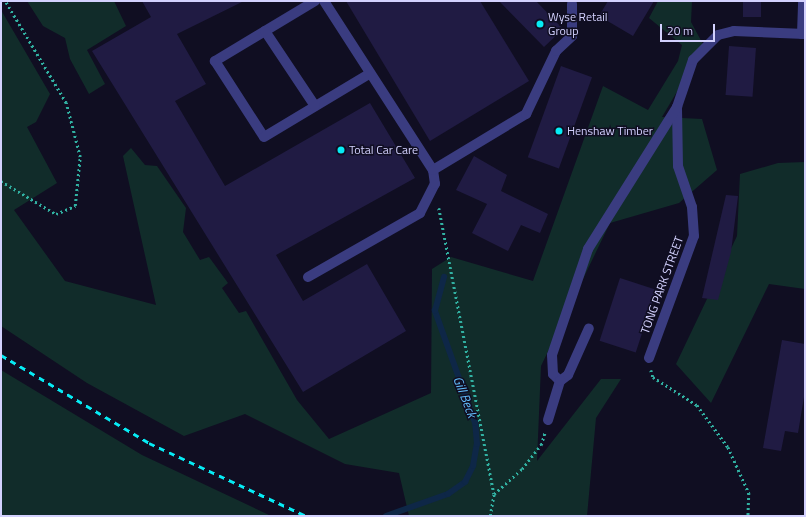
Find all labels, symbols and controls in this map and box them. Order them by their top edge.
place label: Wyse Retail Group [548,10,608,38]
scale bar [662,16,717,42]
marker: Wyse Retail Group [535,19,545,29]
text: 20 m [667,21,693,40]
place label: Henshaw Timber [567,124,653,138]
marker: Henshaw Timber [554,126,564,136]
place label: Total Car Care [349,143,418,157]
marker: Total Car Care [336,145,346,155]
street label: TONG PARK STREET [638,234,686,336]
water label: Gill Beck [450,374,480,420]

